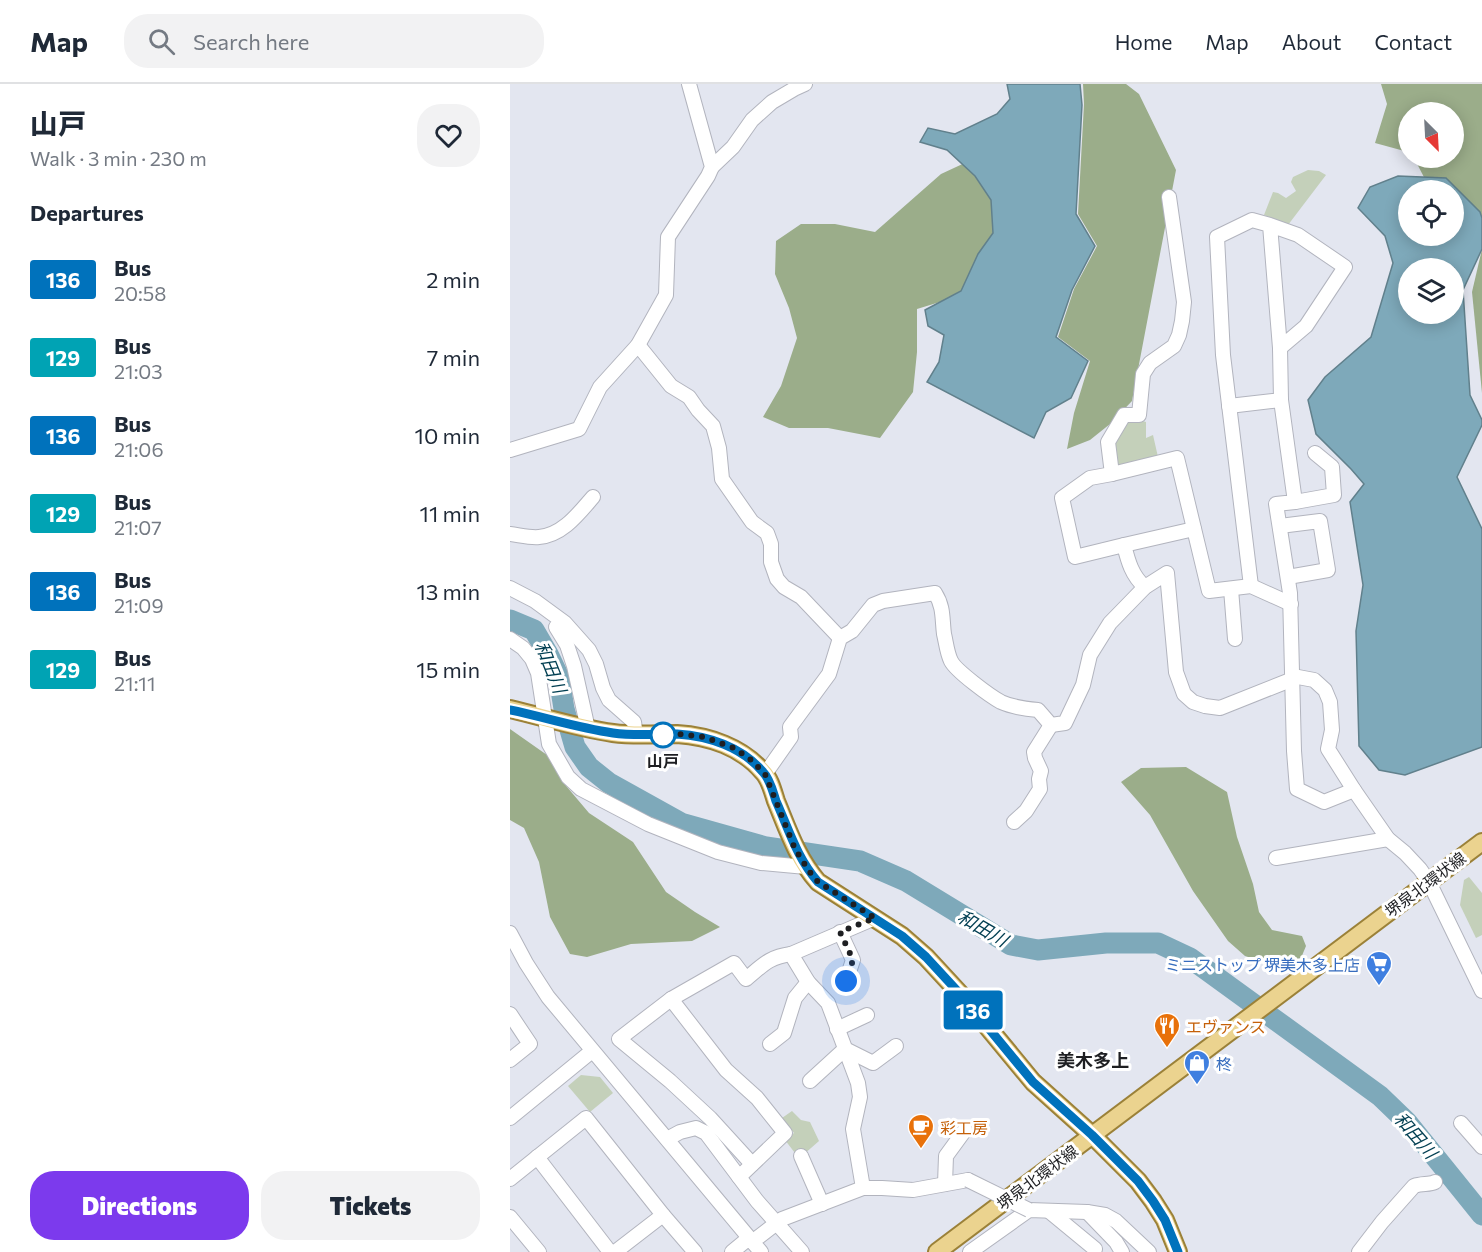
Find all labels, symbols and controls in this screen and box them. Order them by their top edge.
search box [124,14,544,68]
text: Map [30,24,88,58]
icon: search [145,25,178,58]
text: Search here [193,28,309,55]
text: Home [1115,29,1172,54]
text: Map [1205,29,1249,54]
text: About [1282,29,1341,54]
text: Contact [1374,29,1452,54]
north arrow [1398,102,1464,168]
map controls [1398,102,1464,324]
button: heart [417,104,480,167]
text: 山戸 [30,106,86,140]
text: Walk · 3 min · 230 m [30,146,207,170]
button: locate [1398,180,1464,246]
text: Departures [30,199,144,226]
text: Bus [114,254,151,281]
button: layers [1398,258,1464,324]
text: 2 min [426,266,480,293]
text: 136 [46,267,80,292]
text: 20:58 [114,281,166,305]
text: Bus [114,332,151,359]
text: 7 min [427,344,480,371]
text: 129 [46,345,80,370]
text: 21:03 [114,359,163,383]
text: Bus [114,410,151,437]
text: 10 min [415,422,480,449]
text: 136 [46,423,80,448]
text: 21:06 [114,437,164,461]
text: Bus [114,488,151,515]
text: 11 min [420,500,480,527]
text: 129 [46,501,80,526]
text: 21:07 [114,515,162,539]
text: Bus [114,566,151,593]
text: 13 min [416,578,480,605]
text: 136 [46,579,80,604]
text: 21:09 [114,593,164,617]
water label: 和田川 [531,638,572,698]
text: Bus [114,644,151,671]
text: 15 min [416,656,480,683]
text: 129 [46,657,80,682]
text: 21:11 [114,671,155,695]
marker: 山戸 [650,722,676,748]
place label: 山戸 [647,751,679,770]
street label: 堺泉北環状線 [1381,848,1469,920]
water label: 和田川 [954,905,1014,952]
supermarket icon: ミニストップ 堺美木多上店 [1364,949,1394,987]
place label: ミニストップ 堺美木多上店 [1165,955,1360,974]
your location [831,966,861,996]
line badge: 136 [938,990,1008,1030]
text: 136 [956,998,990,1023]
restaurant icon: エヴァンス [1152,1011,1182,1049]
place label: エヴァンス [1186,1017,1266,1036]
shop icon: 柊 [1182,1048,1212,1086]
district label: 美木多上 [1057,1049,1129,1071]
place label: 柊 [1216,1054,1232,1073]
water label: 和田川 [1390,1107,1443,1164]
cafe icon: 彩工房 [906,1112,936,1150]
place label: 彩工房 [940,1118,988,1137]
street label: 堺泉北環状線 [993,1141,1081,1213]
button: Directions [30,1171,249,1240]
button: Tickets [261,1171,480,1240]

